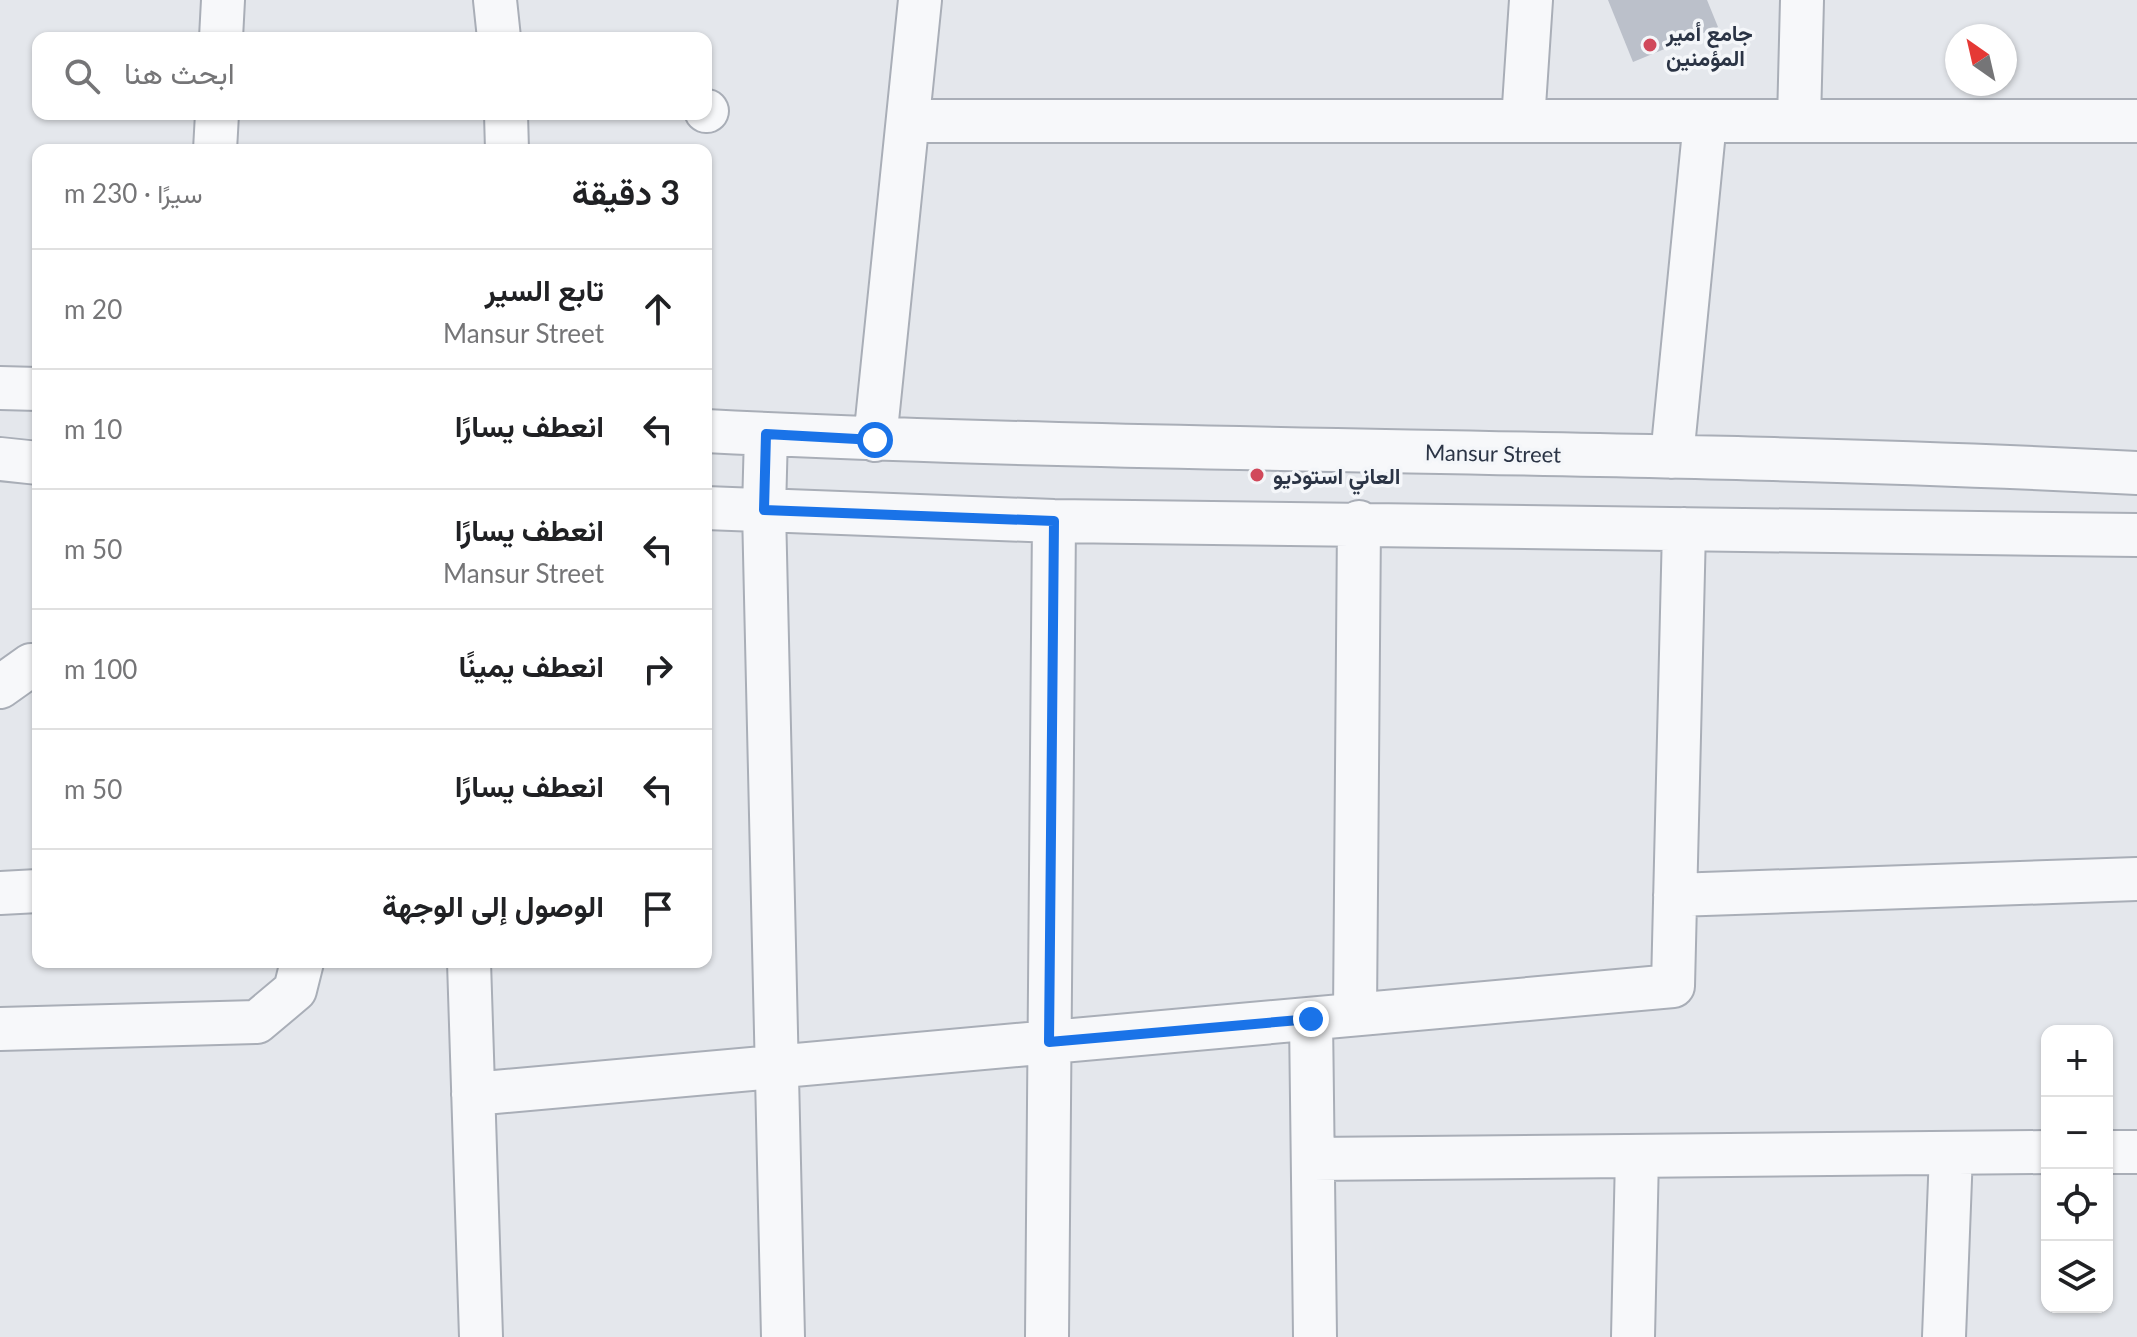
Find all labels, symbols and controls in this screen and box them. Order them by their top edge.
place label: جامع أمير المؤمنين [1665,19,1753,72]
north arrow [1945,24,2017,96]
search box [32,32,712,120]
marker: جامع أمير المؤمنين [1641,36,1659,54]
icon: search [60,54,104,98]
text: ابحث هنا [124,54,235,90]
text: 3 دقيقة [572,171,680,212]
text: سيرًا · 230 m [64,177,203,209]
text: تابع السير [485,271,604,307]
icon: ahead [636,287,680,331]
text: 20 m [64,293,122,325]
text: Mansur Street [443,317,604,349]
text: انعطف يسارًا [455,407,604,443]
icon: left [636,407,680,451]
text: 10 m [64,413,122,445]
route start [857,422,893,458]
street label: Mansur Street [1425,438,1561,468]
place label: العاني استوديو [1273,462,1401,495]
marker: العاني استوديو [1248,466,1266,484]
text: انعطف يسارًا [455,511,604,547]
icon: left [636,527,680,571]
text: 50 m [64,533,122,565]
text: Mansur Street [443,557,604,589]
text: انعطف يمينًا [458,647,604,683]
icon: right [636,647,680,691]
text: 100 m [64,653,137,685]
text: انعطف يسارًا [455,767,604,803]
icon: left [636,767,680,811]
text: 50 m [64,773,122,805]
text: الوصول إلى الوجهة [382,887,604,923]
icon: arrive [636,887,680,931]
route end [1293,1001,1329,1037]
map controls [2041,1025,2113,1313]
button: + [2041,1025,2113,1097]
button: − [2041,1097,2113,1169]
button: locate [2041,1169,2113,1241]
button: layers [2041,1241,2113,1313]

